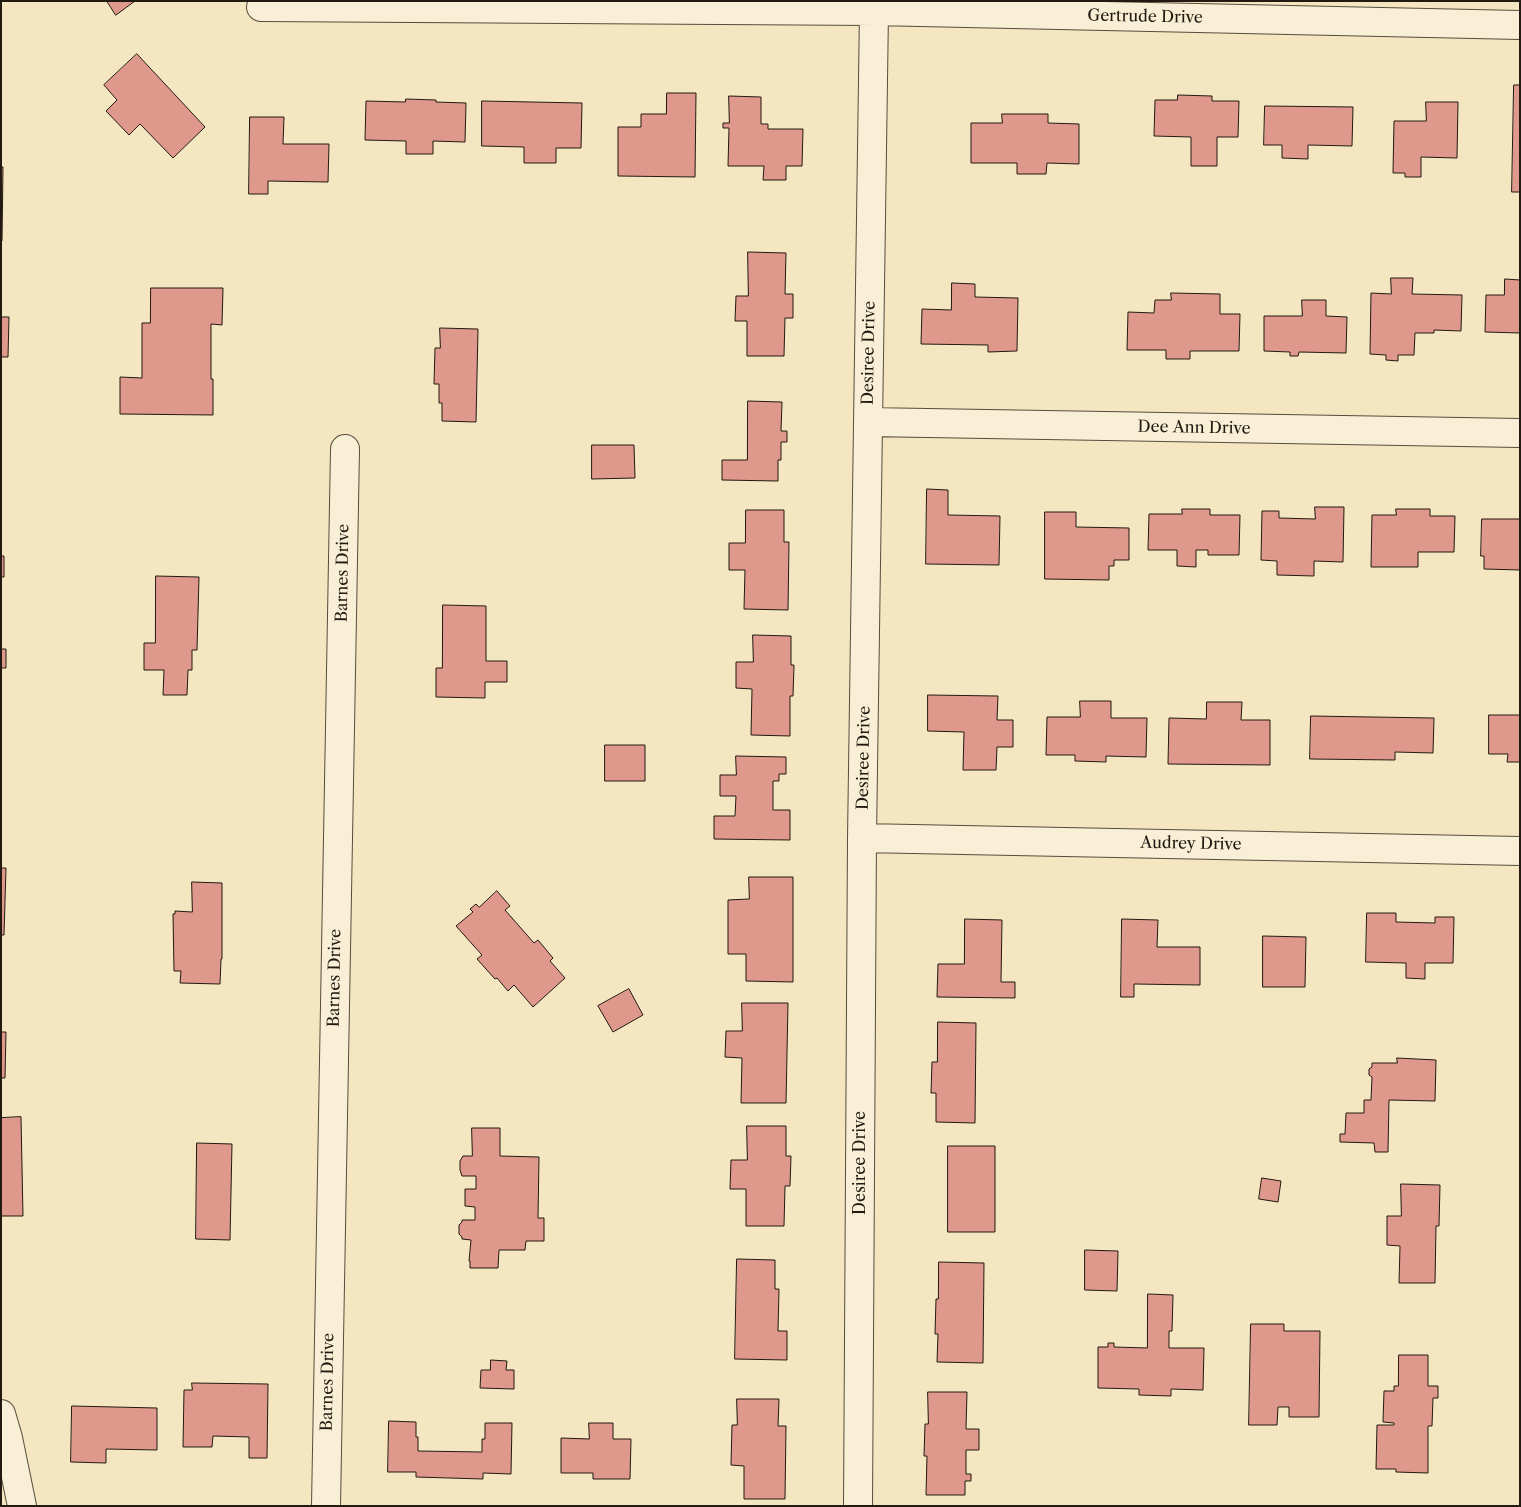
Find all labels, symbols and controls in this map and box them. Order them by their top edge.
street label: Gertrude Drive [1087,6,1203,28]
street label: Desiree Drive [858,301,880,405]
street label: Dee Ann Drive [1137,417,1251,439]
street label: Barnes Drive [333,524,353,622]
street label: Desiree Drive [853,706,875,810]
street label: Audrey Drive [1140,834,1242,854]
street label: Barnes Drive [325,929,345,1027]
street label: Desiree Drive [850,1111,870,1215]
street label: Barnes Drive [318,1333,338,1431]

